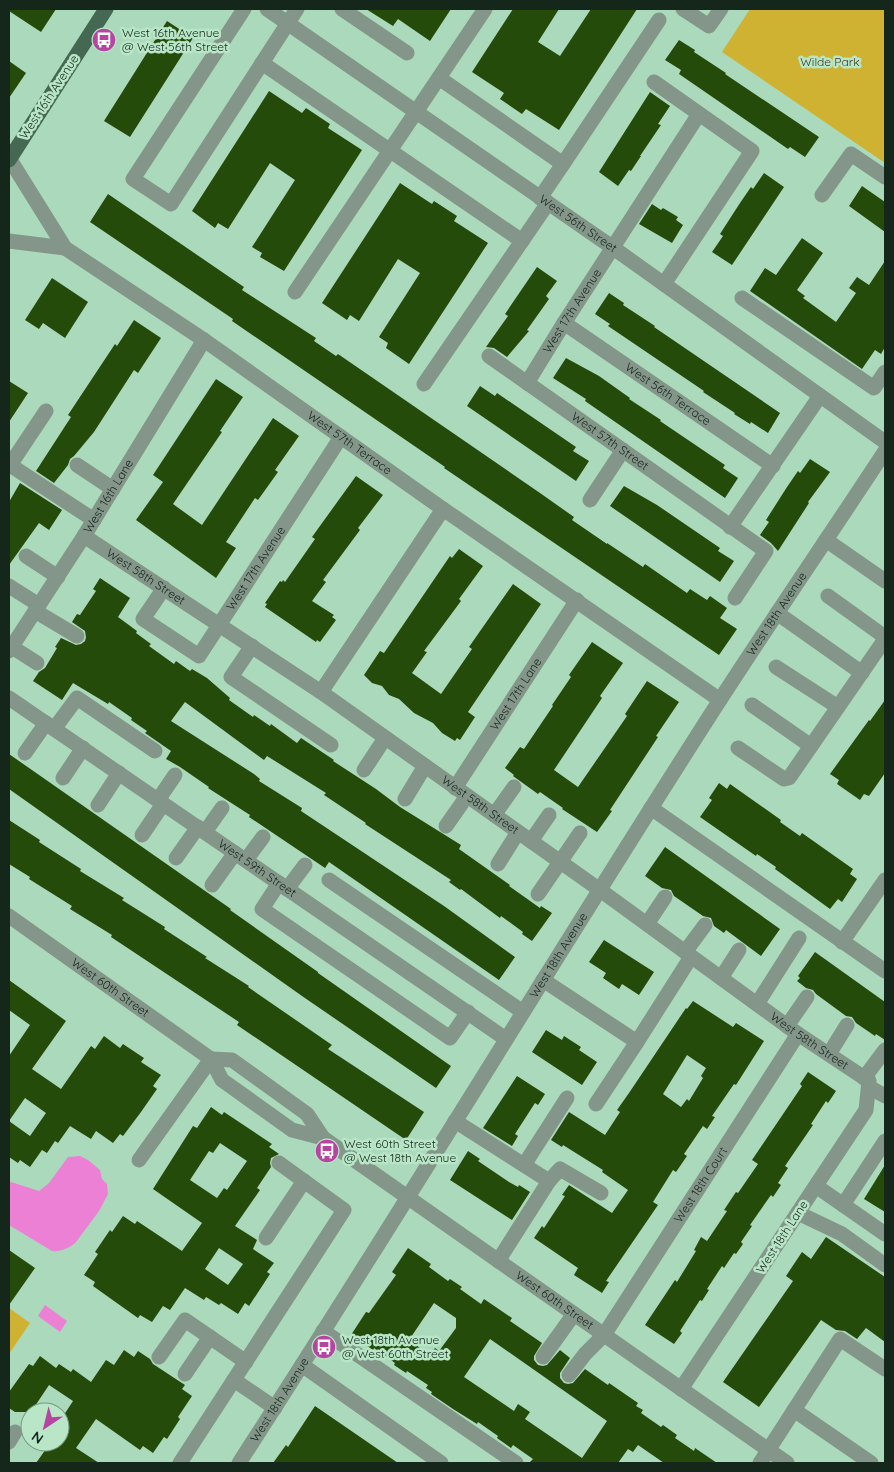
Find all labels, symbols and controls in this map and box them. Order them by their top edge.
place label: West 16th Avenue @ West 56th Street [122,25,228,54]
bus stop icon: West 16th Avenue @ West 56th Street [91,27,117,53]
street label: West 16th Avenue [16,52,81,142]
park label: Wilde Park [800,54,860,69]
street label: West 56th Street [537,191,620,255]
street label: West 17th Avenue [539,266,604,356]
street label: West 56th Terrace [623,359,714,428]
street label: West 57th Terrace [305,408,395,478]
street label: West 57th Street [569,408,652,473]
street label: West 16th Lane [80,456,136,536]
street label: West 17th Avenue [223,523,288,613]
street label: West 58th Street [104,545,188,608]
street label: West 18th Avenue [743,569,810,658]
street label: West 17th Lane [487,655,545,733]
street label: West 58th Street [439,772,522,837]
street label: West 59th Street [216,836,299,900]
street label: West 18th Avenue [526,910,591,1000]
street label: West 60th Street [69,955,152,1020]
street label: West 58th Street [768,1009,852,1072]
place label: West 60th Street @ West 18th Avenue [344,1136,456,1165]
bus stop icon: West 60th Street @ West 18th Avenue [314,1138,340,1164]
street label: West 18th Court [671,1144,730,1225]
street label: West 18th Lane [753,1197,811,1276]
street label: West 60th Street [513,1267,597,1332]
place label: West 18th Avenue @ West 60th Street [342,1332,449,1361]
bus stop icon: West 18th Avenue @ West 60th Street [311,1334,337,1360]
street label: West 18th Avenue [247,1354,312,1445]
north arrow [20,1402,70,1452]
text: N [28,1427,47,1448]

